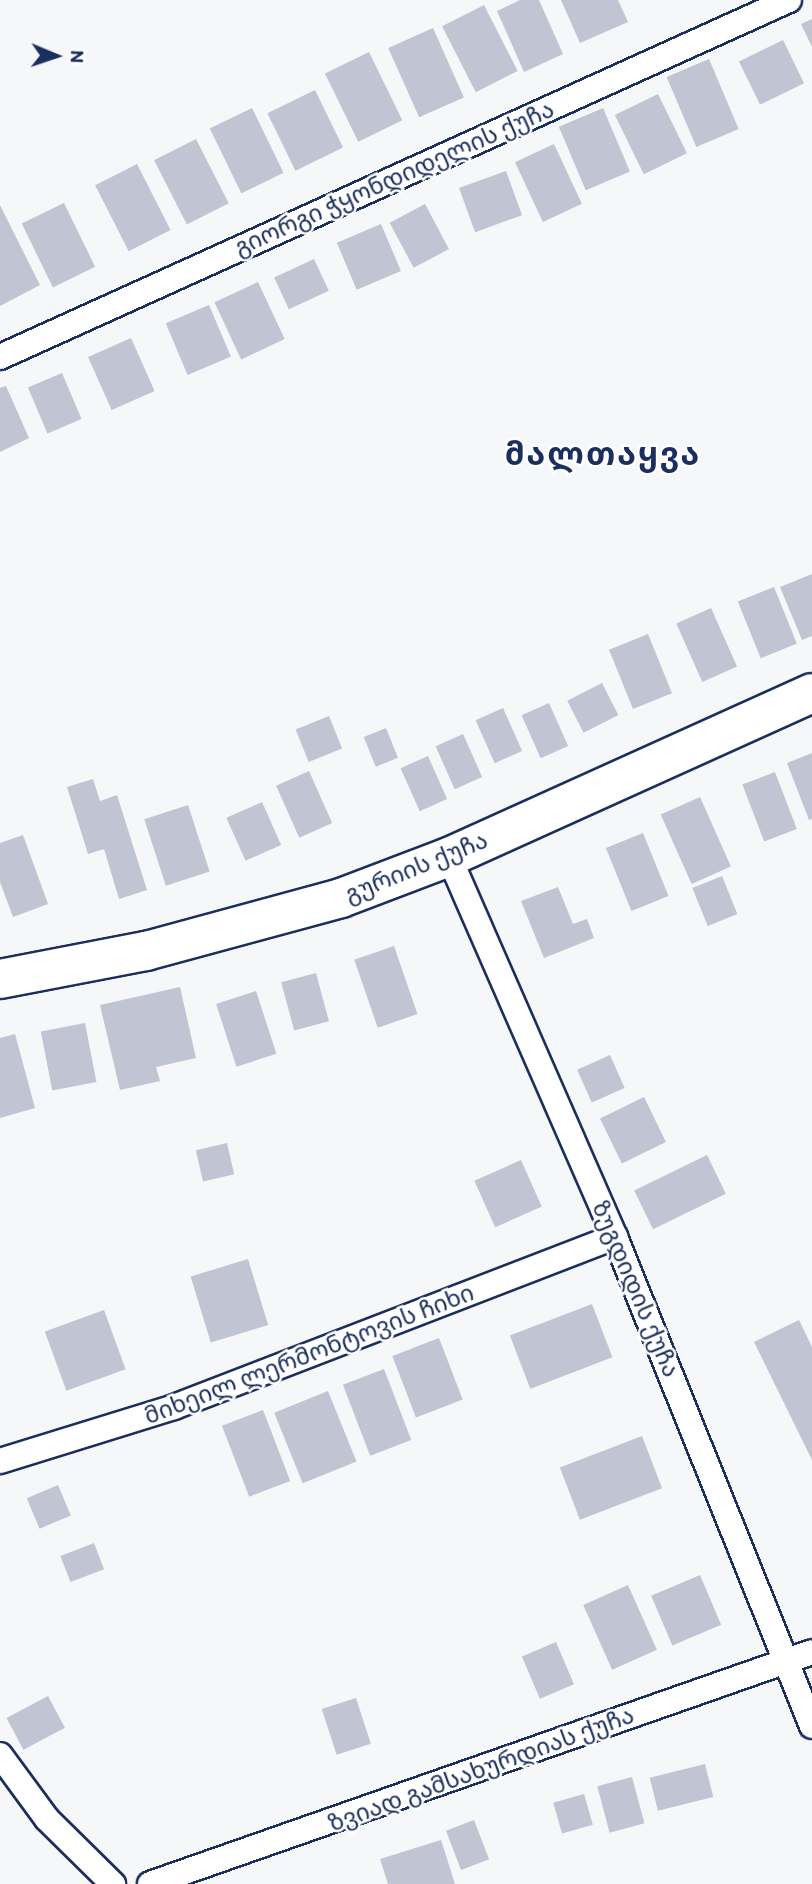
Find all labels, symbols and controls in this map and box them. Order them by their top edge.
north arrow [21,21,91,91]
text: N [66,50,89,64]
street label: გიორგი ჭყონდიდელის ქუჩა [230,94,558,262]
district label: მალთაყვა [506,435,700,473]
street label: გურიის ქუჩა [340,825,492,909]
street label: ზუგდიდის ქუჩა [586,1197,686,1381]
street label: მიხეილ ლერმონტოვის ჩიხი [140,1278,478,1430]
street label: ზვიად გამსახურდიას ქუჩა [324,1700,638,1838]

